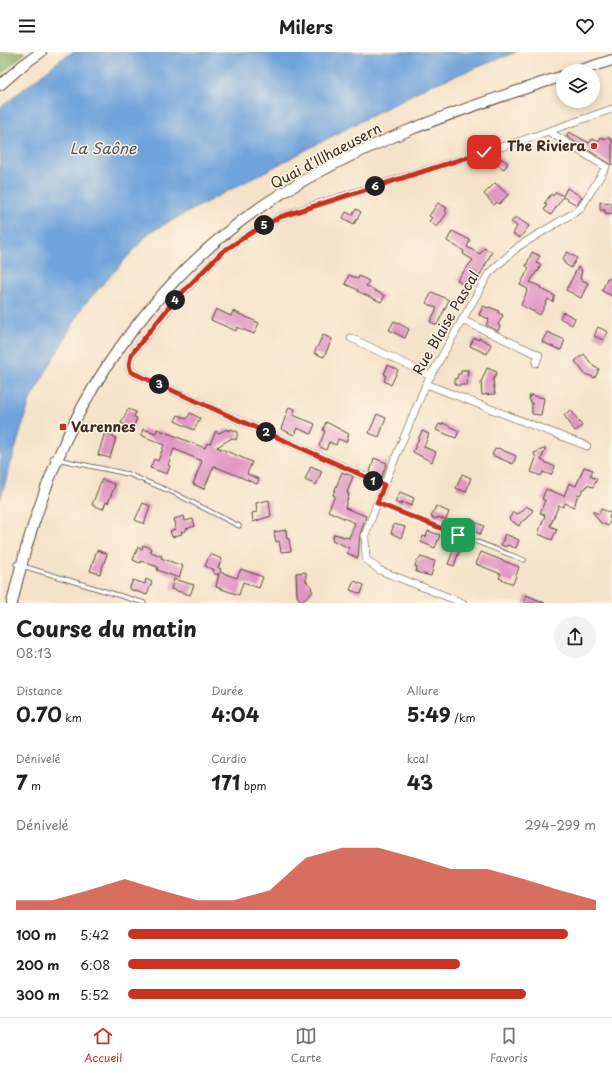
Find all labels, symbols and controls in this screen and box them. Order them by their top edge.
text: Milers [279,13,333,40]
icon: menu [16,15,38,37]
icon: heart [574,15,596,37]
map controls [556,64,600,108]
button: layers [556,64,600,108]
street label: Quai d'Illhaeusern [266,117,385,194]
pin [467,135,501,169]
place label: The Riviera [507,135,586,156]
water label: La Saône [70,136,137,159]
icon: check [473,141,495,163]
marker: The Riviera [589,141,599,151]
pin: 6 [365,176,385,196]
text: 6 [371,177,379,194]
pin: 5 [254,215,274,235]
text: 5 [260,216,268,233]
street label: Rue Blaise Pascal [407,267,484,379]
pin: 4 [165,290,185,310]
text: 4 [171,291,179,308]
pin: 3 [149,374,169,394]
text: 3 [155,375,163,392]
place label: Varennes [71,416,136,437]
marker: Varennes [58,422,68,432]
pin: 2 [256,422,276,442]
text: 2 [262,423,270,440]
pin: 1 [363,471,383,491]
text: 1 [370,472,376,489]
pin [441,518,475,552]
icon: arrive [447,524,469,546]
text: Course du matin [16,611,197,644]
button: share [554,616,596,658]
text: 08:13 [16,643,52,662]
text: Distance [16,682,62,699]
text: Durée [211,682,244,699]
text: Allure [407,682,439,699]
text: 0.70 [16,699,62,729]
text: 4:04 [211,699,259,729]
text: 5:49 [407,699,451,729]
text: km [62,709,82,726]
text: /km [451,709,475,726]
text: Dénivelé [16,750,61,767]
text: Cardio [211,750,246,767]
text: kcal [407,750,429,767]
text: 7 [16,767,27,797]
text: 171 [211,767,240,797]
text: 43 [407,767,433,797]
text: m [27,777,41,794]
text: bpm [240,777,267,794]
text: Dénivelé [16,815,69,834]
text: 294–299 m [524,815,596,834]
text: 100 m [16,925,57,944]
text: 5:42 [80,925,109,944]
text: 200 m [16,955,60,974]
text: 6:08 [80,955,110,974]
text: 300 m [16,985,60,1004]
text: 5:52 [80,985,109,1004]
tab: Accueil [84,1025,122,1066]
tab: Carte [291,1025,321,1066]
tab: Favoris [490,1025,528,1066]

